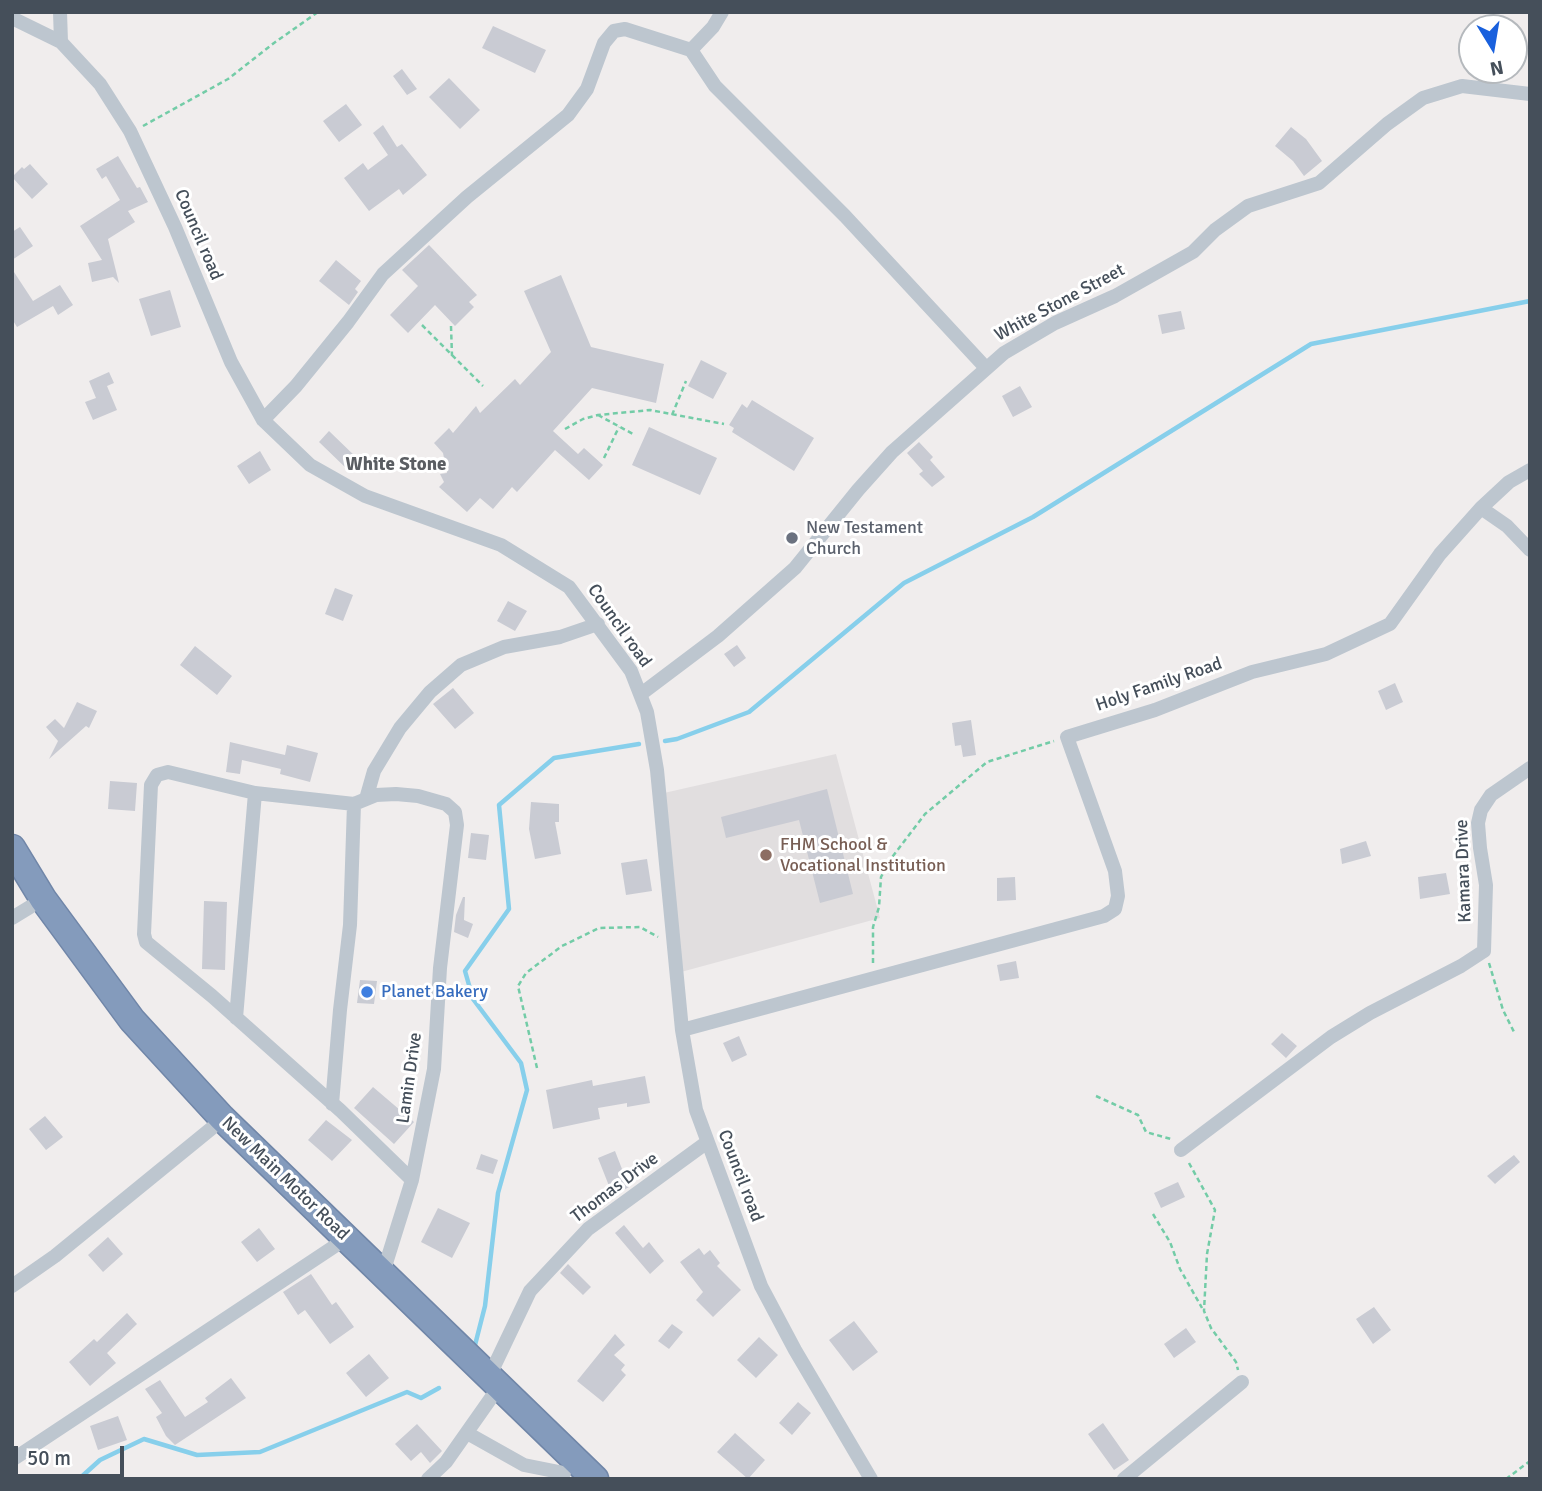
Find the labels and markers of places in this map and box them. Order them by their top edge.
place label: New Testament Church [806,517,923,560]
marker: New Testament Church [784,530,800,546]
place label: FHM School & Vocational Institution [780,834,946,876]
marker: FHM School & Vocational Institution [758,847,774,863]
place label: Planet Bakery [381,981,488,1003]
marker: Planet Bakery [359,984,375,1000]

